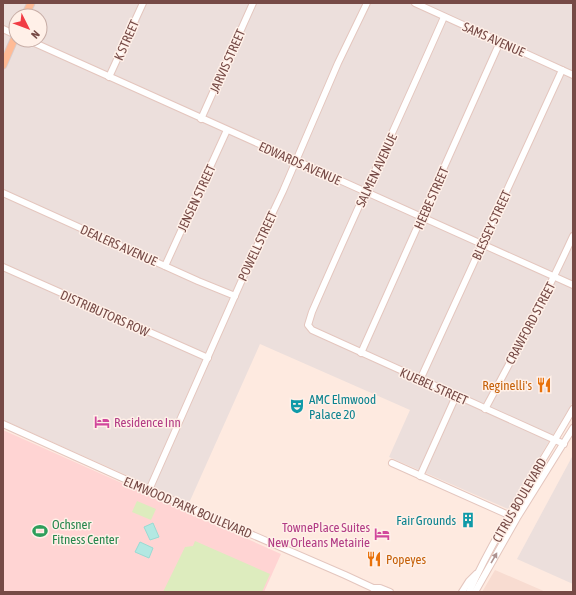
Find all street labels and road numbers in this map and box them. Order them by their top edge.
street label: K STREET [111,17,142,63]
street label: SAMS AVENUE [460,19,528,60]
street label: JARVIS STREET [207,27,248,95]
street label: SALMEN AVENUE [353,131,400,209]
street label: EDWARDS AVENUE [256,139,344,188]
street label: JENSEN STREET [174,162,219,234]
street label: HEEBE STREET [411,164,452,232]
street label: BLESSEY STREET [469,188,514,262]
street label: POWELL STREET [235,209,280,283]
street label: DEALERS AVENUE [78,222,160,269]
street label: CRAWFORD STREET [503,279,558,367]
street label: DISTRIBUTORS ROW [58,287,152,340]
street label: KUEBEL STREET [398,365,470,408]
street label: CITRUS BOULEVARD [489,456,550,545]
street label: ELMWOOD PARK BOULEVARD [121,474,254,541]

